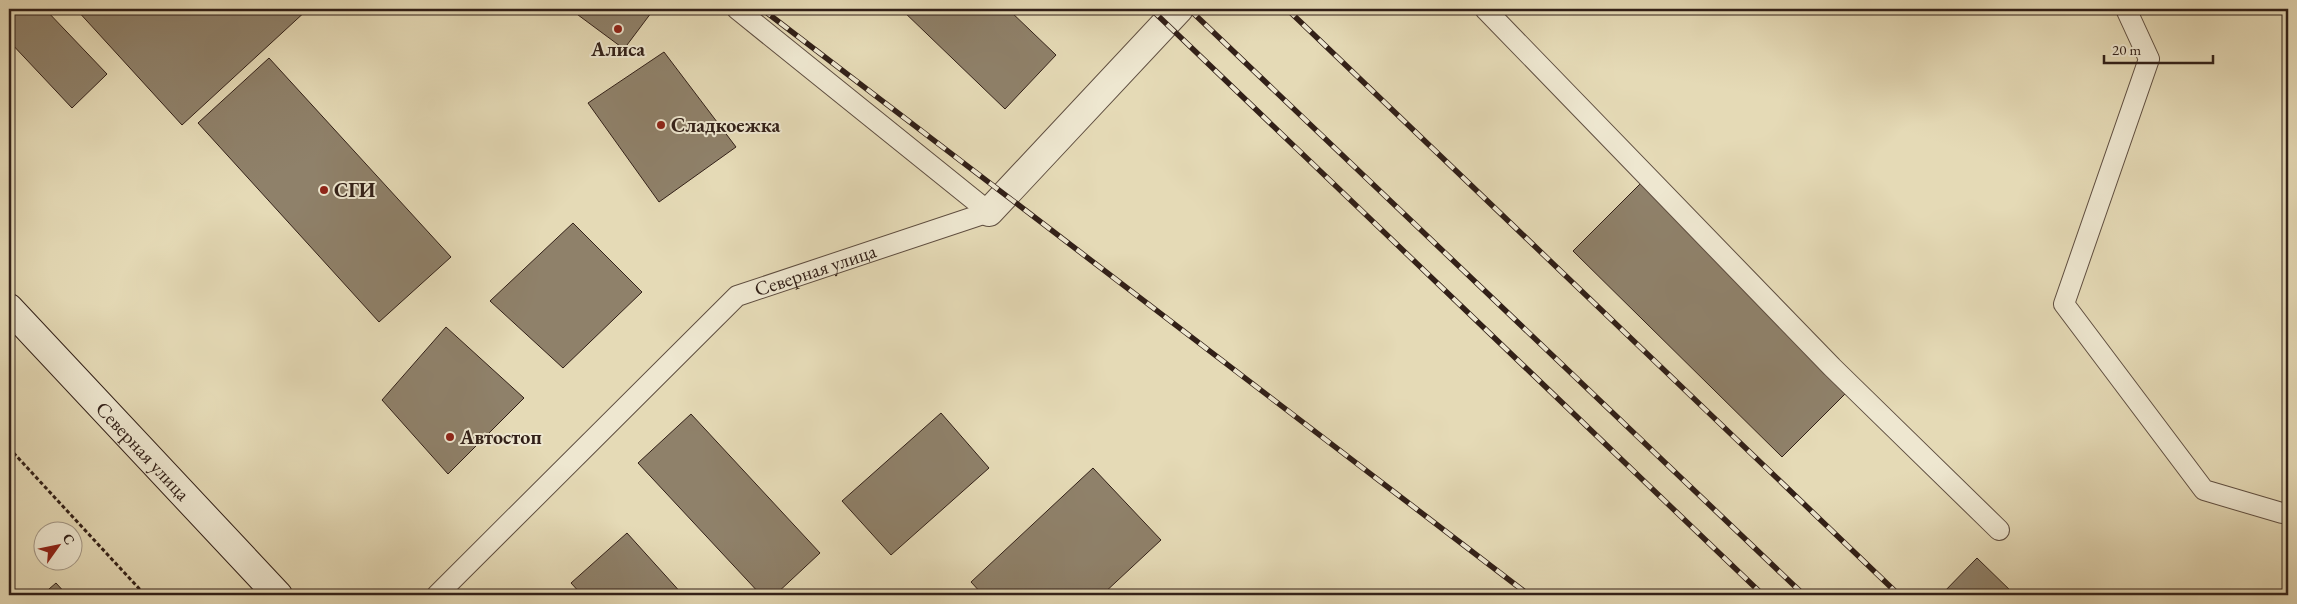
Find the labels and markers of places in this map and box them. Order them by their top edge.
marker: Алиса [612,23,624,35]
place label: Алиса [590,36,645,62]
place label: Сладкоежка [671,112,780,138]
marker: Сладкоежка [655,119,667,131]
place label: СГИ [334,177,376,203]
marker: СГИ [318,184,330,196]
place label: Автостоп [459,424,542,450]
marker: Автостоп [444,431,456,443]

